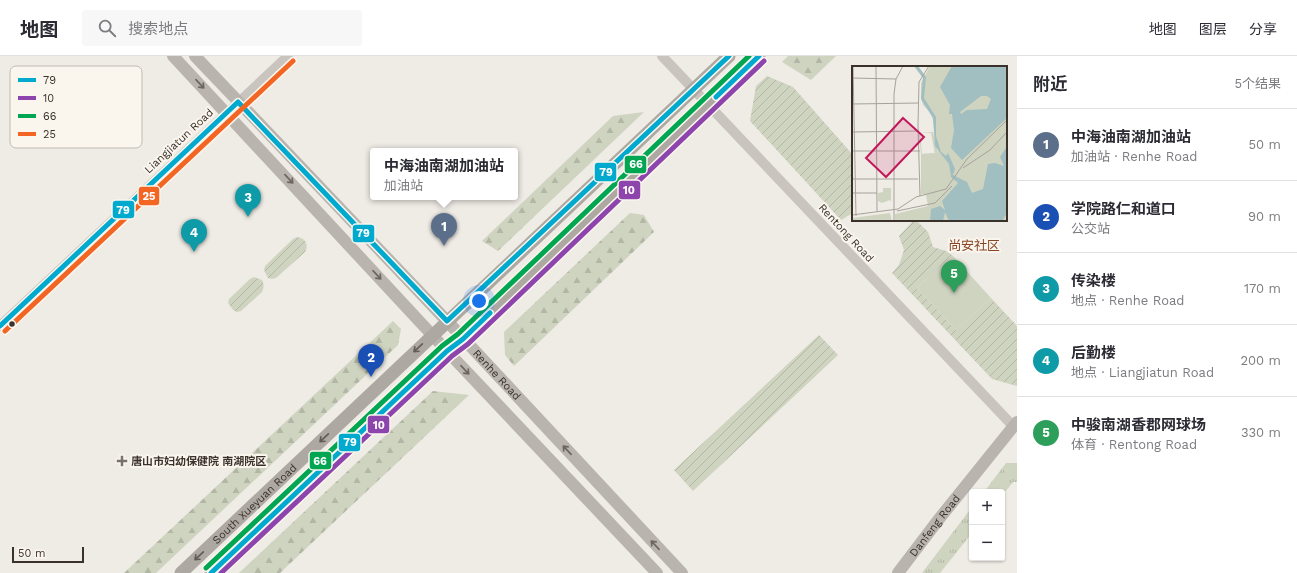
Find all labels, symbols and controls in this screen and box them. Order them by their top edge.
search box [82,10,362,46]
icon: search [96,17,118,39]
text: 地图 [20,18,58,41]
text: 搜索地点 [128,20,188,38]
text: 地图 [1149,21,1177,37]
text: 图层 [1199,21,1227,37]
text: 分享 [1249,21,1277,37]
legend [10,66,142,148]
inset map [852,66,1007,221]
text: 79 [43,74,56,87]
text: 附近 [1033,74,1067,94]
text: 5个结果 [1234,76,1281,91]
one-way arrow [195,79,204,89]
text: 10 [43,92,54,105]
street label: Liangjiatun Road [142,106,216,176]
text: 66 [43,110,57,123]
text: 25 [43,128,56,141]
text: 中海油南湖加油站 [1071,128,1191,146]
text: 1 [1043,137,1049,152]
text: 50 m [1249,137,1281,152]
popup [370,148,518,200]
text: 加油站 · Renhe Road [1071,149,1198,164]
line badge: 66 [624,155,647,174]
text: 中海油南湖加油站 [384,157,504,175]
text: 66 [629,158,643,171]
line badge: 79 [594,162,617,182]
text: 79 [599,166,613,179]
one-way arrow [284,174,293,185]
text: 加油站 [384,178,423,193]
line badge: 10 [618,180,641,200]
pin: 3 [235,184,261,217]
text: 10 [623,184,635,197]
line badge: 25 [138,186,160,206]
text: 25 [143,190,155,203]
line badge: 79 [112,200,135,219]
text: 学院路仁和道口 [1071,200,1176,218]
street label: Rentong Road [816,201,876,265]
text: 79 [116,204,130,217]
text: 2 [1042,209,1050,224]
text: 90 m [1248,209,1281,224]
pin: 1 [431,213,457,246]
pin: 4 [181,219,207,252]
text: 公交站 [1071,221,1110,236]
line badge: 79 [352,224,375,243]
text: 79 [356,227,370,240]
district label: 尚安社区 [948,238,1000,253]
pin: 5 [941,260,967,293]
one-way arrow [372,270,382,280]
text: 传染楼 [1071,272,1116,290]
text: 3 [1042,281,1050,296]
text: 170 m [1244,281,1281,296]
your location [469,291,489,311]
text: 地点 · Renhe Road [1071,293,1185,308]
unlabelled marker [7,319,17,329]
one-way arrow [414,343,424,352]
pin: 2 [358,344,384,377]
text: 后勤楼 [1071,344,1116,362]
street label: Renhe Road [470,347,524,403]
text: 4 [1042,353,1050,368]
text: 200 m [1240,353,1281,368]
one-way arrow [461,365,470,375]
text: 地点 · Liangjiatun Road [1071,365,1214,380]
line badge: 10 [367,415,390,434]
text: 中骏南湖香郡网球场 [1071,416,1206,434]
text: 10 [373,419,385,432]
text: 5 [1042,425,1050,440]
text: 330 m [1241,425,1281,440]
one-way arrow [319,433,329,442]
line badge: 79 [338,433,361,452]
text: 79 [343,436,357,449]
text: 体育 · Rentong Road [1071,437,1197,452]
one-way arrow [562,445,571,455]
line badge: 66 [309,451,332,470]
marker: 唐山市妇幼保健院 南湖院区 [116,455,128,467]
place label: 唐山市妇幼保健院 南湖院区 [131,455,266,468]
text: 66 [313,455,327,468]
street label: South Xueyuan Road [210,461,299,546]
map controls [969,489,1005,561]
button: + [969,489,1005,525]
street label: Danfeng Road [906,492,963,559]
button: − [969,525,1005,561]
one-way arrow [651,539,660,550]
scale bar [12,545,84,564]
text: 50 m [18,547,45,560]
one-way arrow [194,551,204,561]

